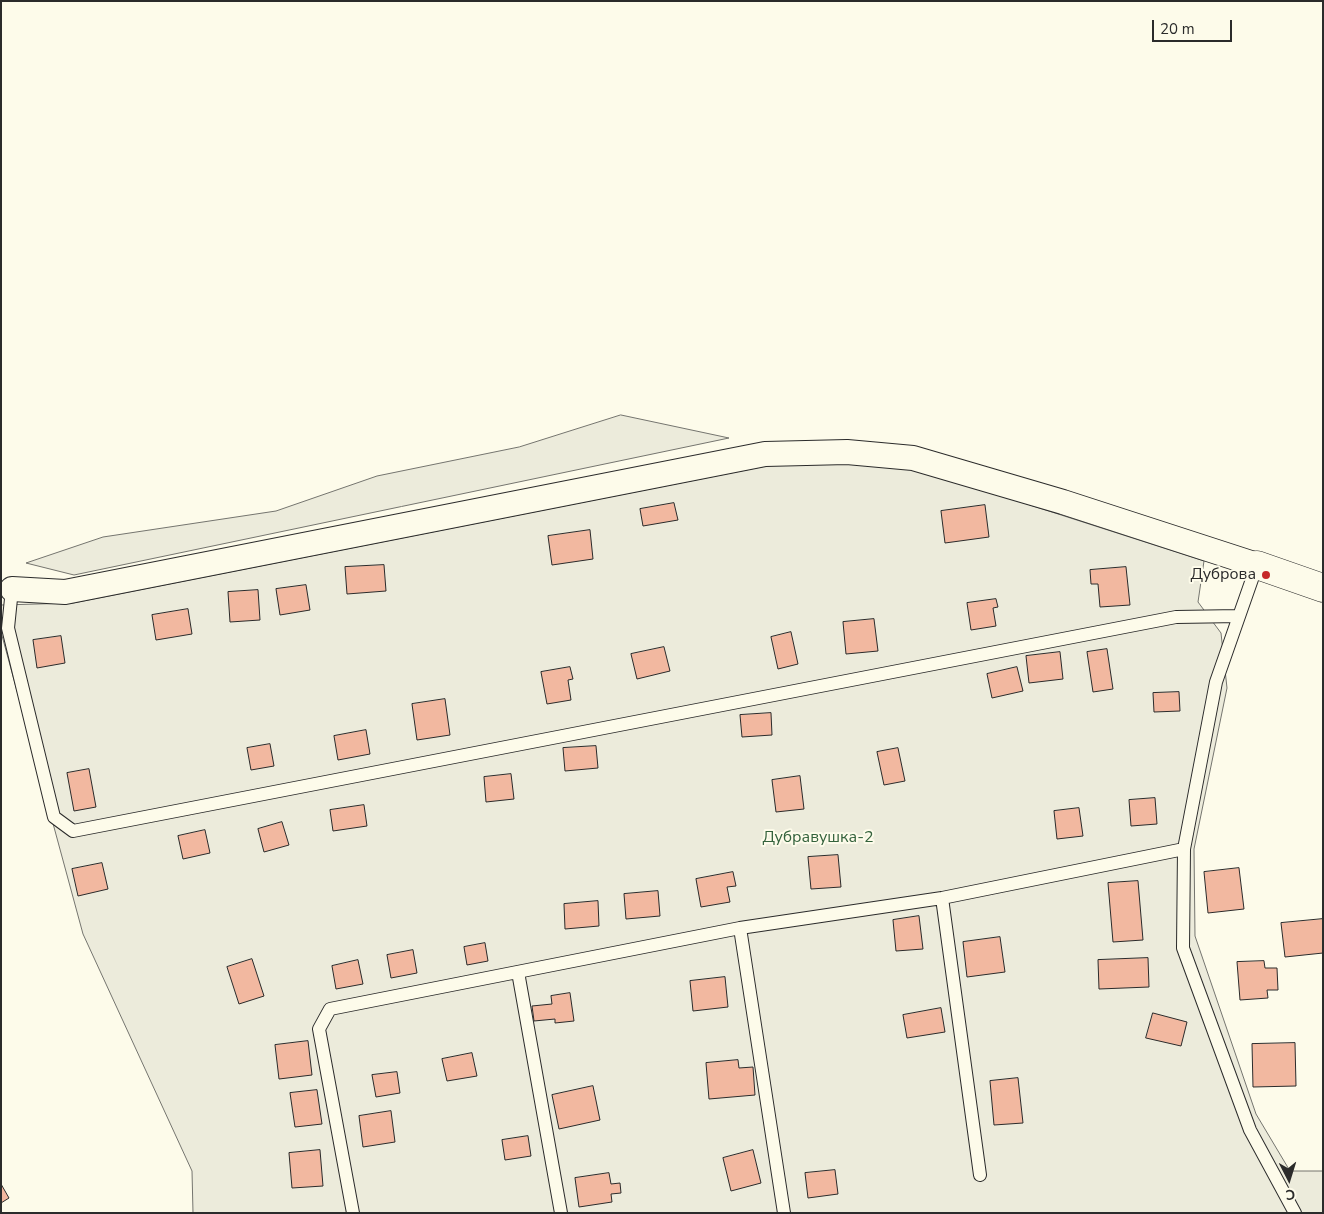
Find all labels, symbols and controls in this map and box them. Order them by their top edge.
scale bar [1154,10,1234,42]
text: 20 m [1160,19,1195,39]
place label: Дуброва [1191,565,1256,585]
marker: Дуброва [1260,569,1272,581]
park label: Дубравушка-2 [762,828,874,848]
north arrow [1264,1154,1314,1204]
text: С [1285,1185,1296,1204]

